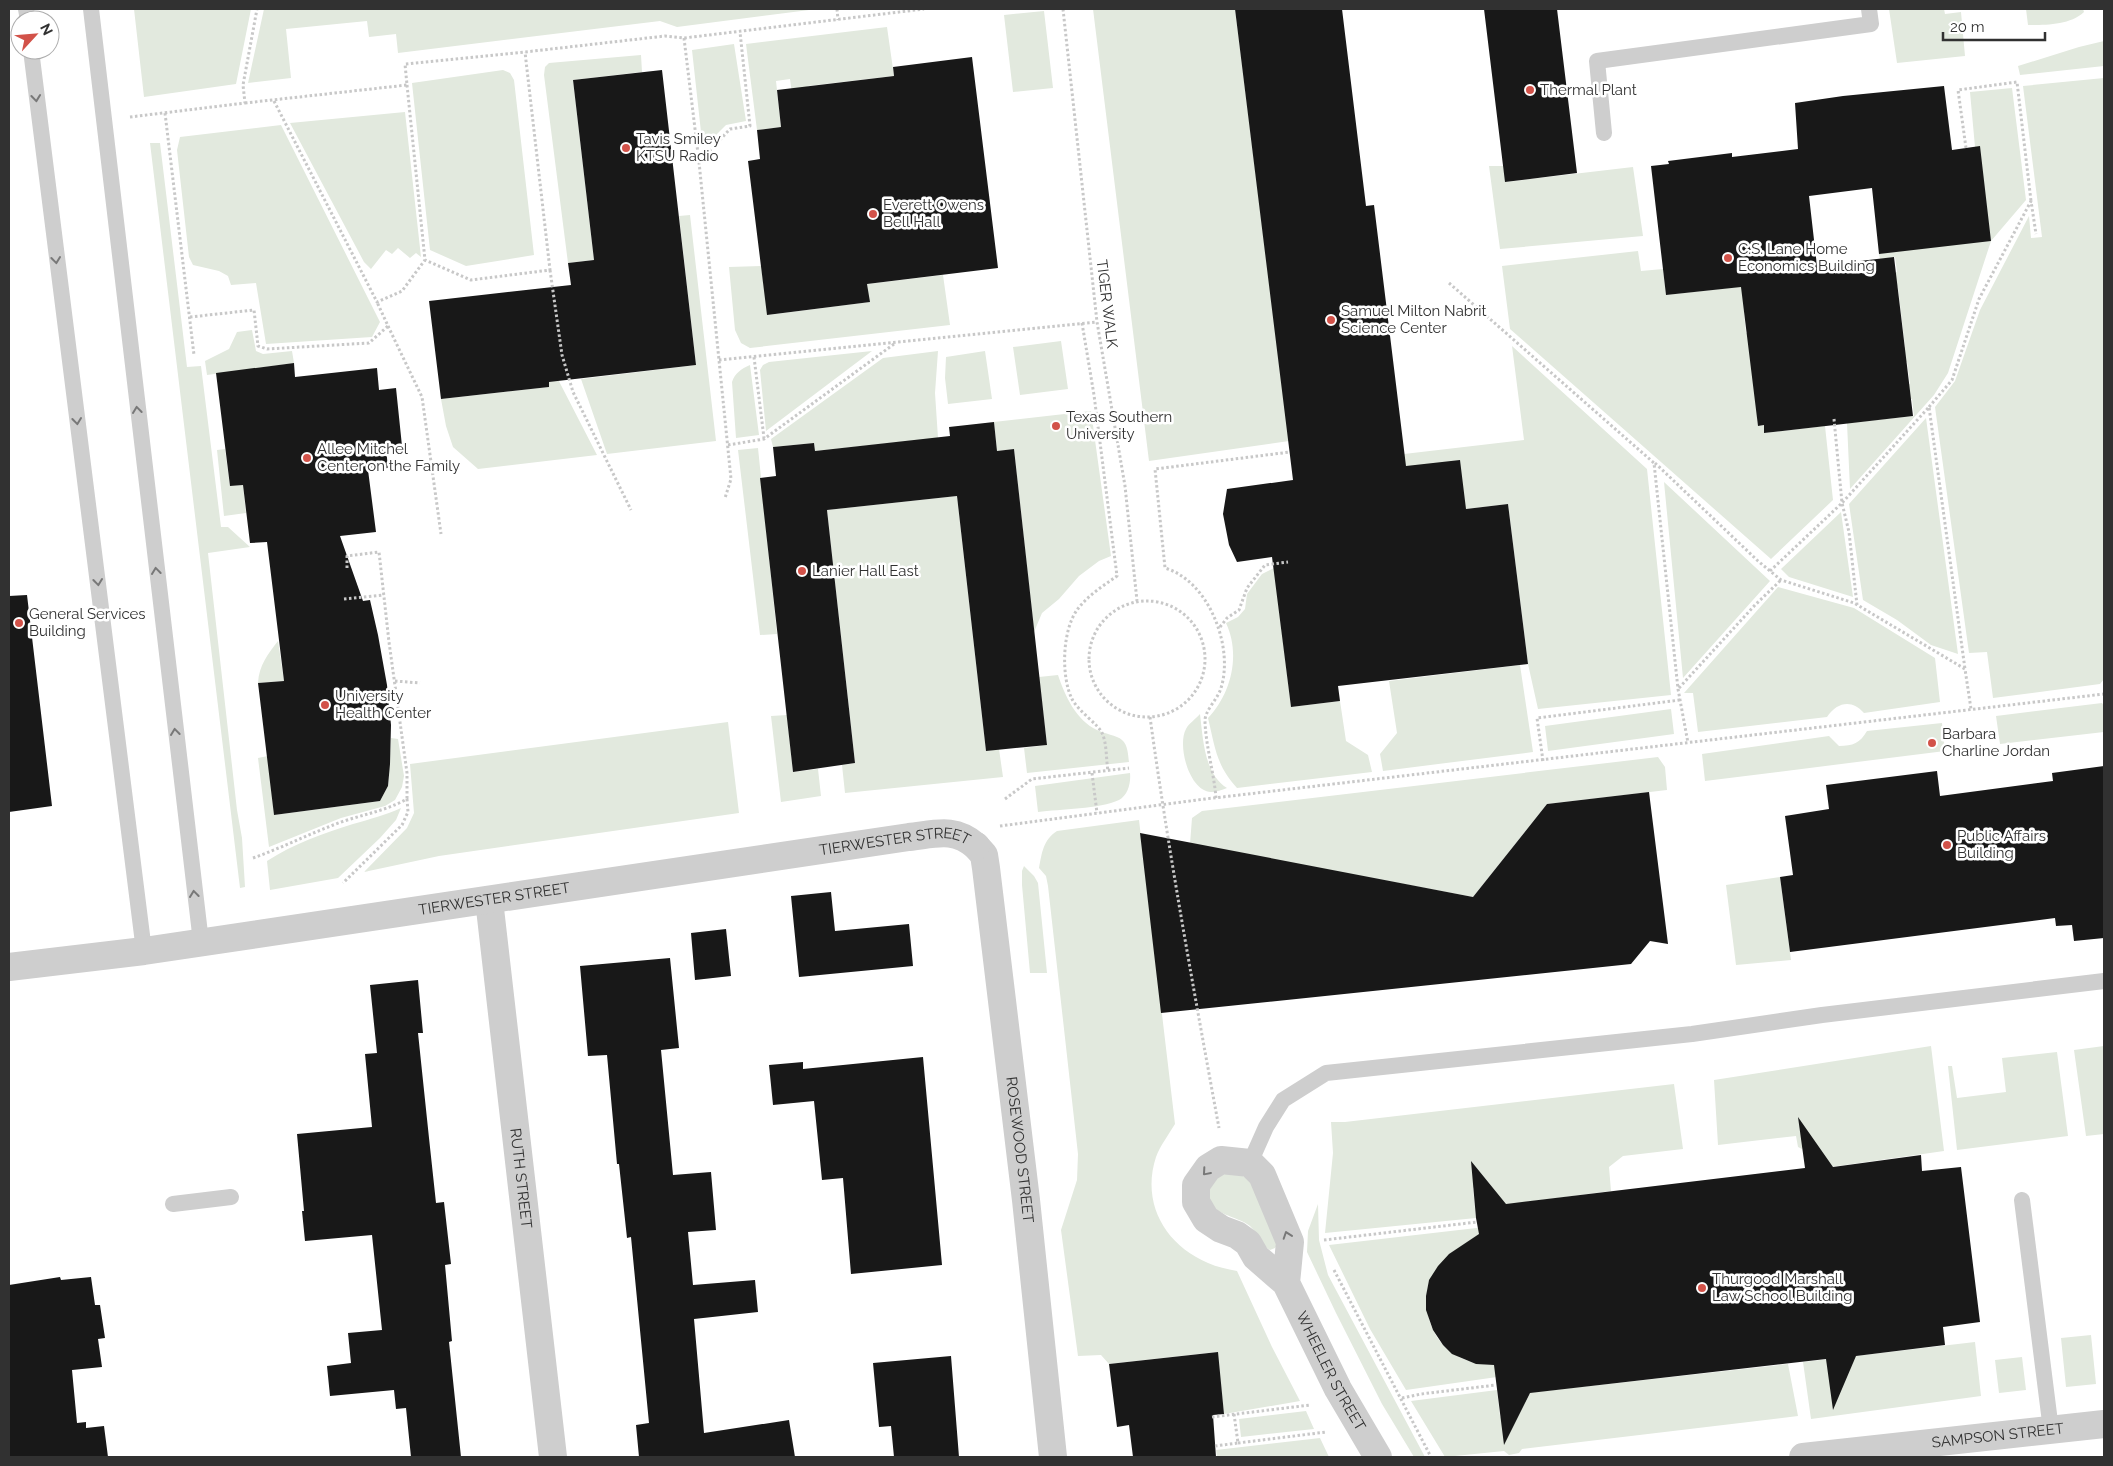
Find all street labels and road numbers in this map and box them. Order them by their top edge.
street label: TIGER WALK [1093,259,1121,350]
street label: TIERWESTER STREET [818,824,974,859]
street label: TIERWESTER STREET [417,879,571,919]
street label: ROSEWOOD STREET [1002,1076,1037,1224]
street label: RUTH STREET [506,1127,536,1229]
street label: WHEELER STREET [1292,1308,1369,1434]
street label: SAMPSON STREET [1931,1419,2065,1452]

